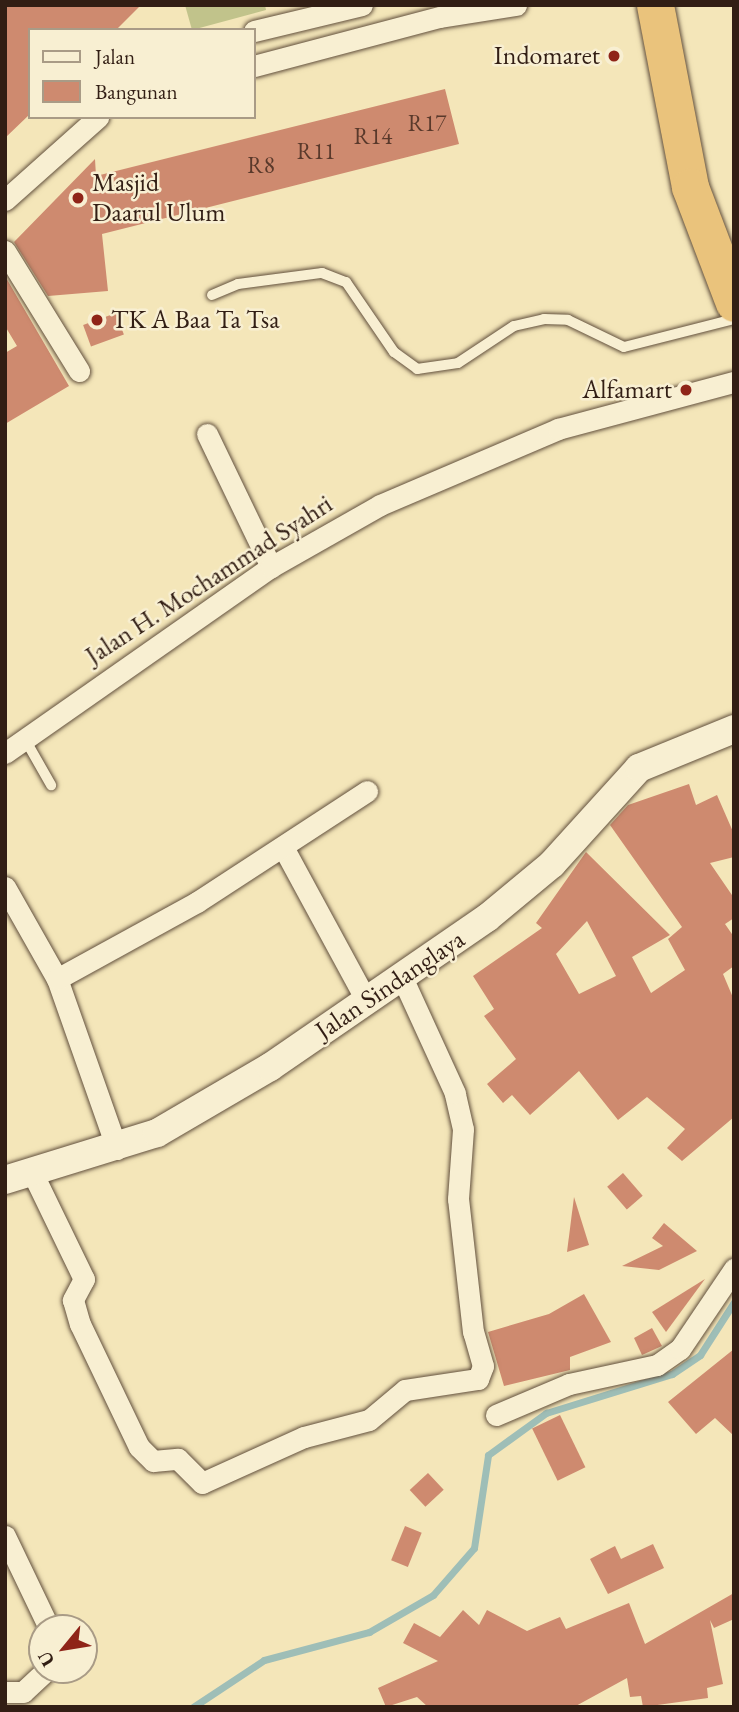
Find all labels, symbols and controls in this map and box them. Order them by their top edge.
legend [28,28,256,119]
place label: Indomaret [494,40,600,72]
text: Jalan [95,43,135,70]
marker: Indomaret [606,48,622,64]
text: Bangunan [95,78,178,105]
house number: R17 [408,109,446,137]
house number: R14 [354,122,392,150]
house number: R11 [297,137,335,165]
house number: R8 [247,151,275,179]
place label: Masjid Daarul Ulum [92,167,226,228]
marker: Masjid Daarul Ulum [70,190,86,206]
place label: TK A Baa Ta Tsa [111,304,280,336]
marker: TK A Baa Ta Tsa [89,312,105,328]
place label: Alfamart [582,374,672,406]
marker: Alfamart [678,382,694,398]
street label: Jalan H. Mochammad Syahri [80,488,338,672]
street label: Jalan Sindanglaya [309,924,471,1046]
north arrow [28,1614,98,1684]
text: U [32,1646,60,1671]

